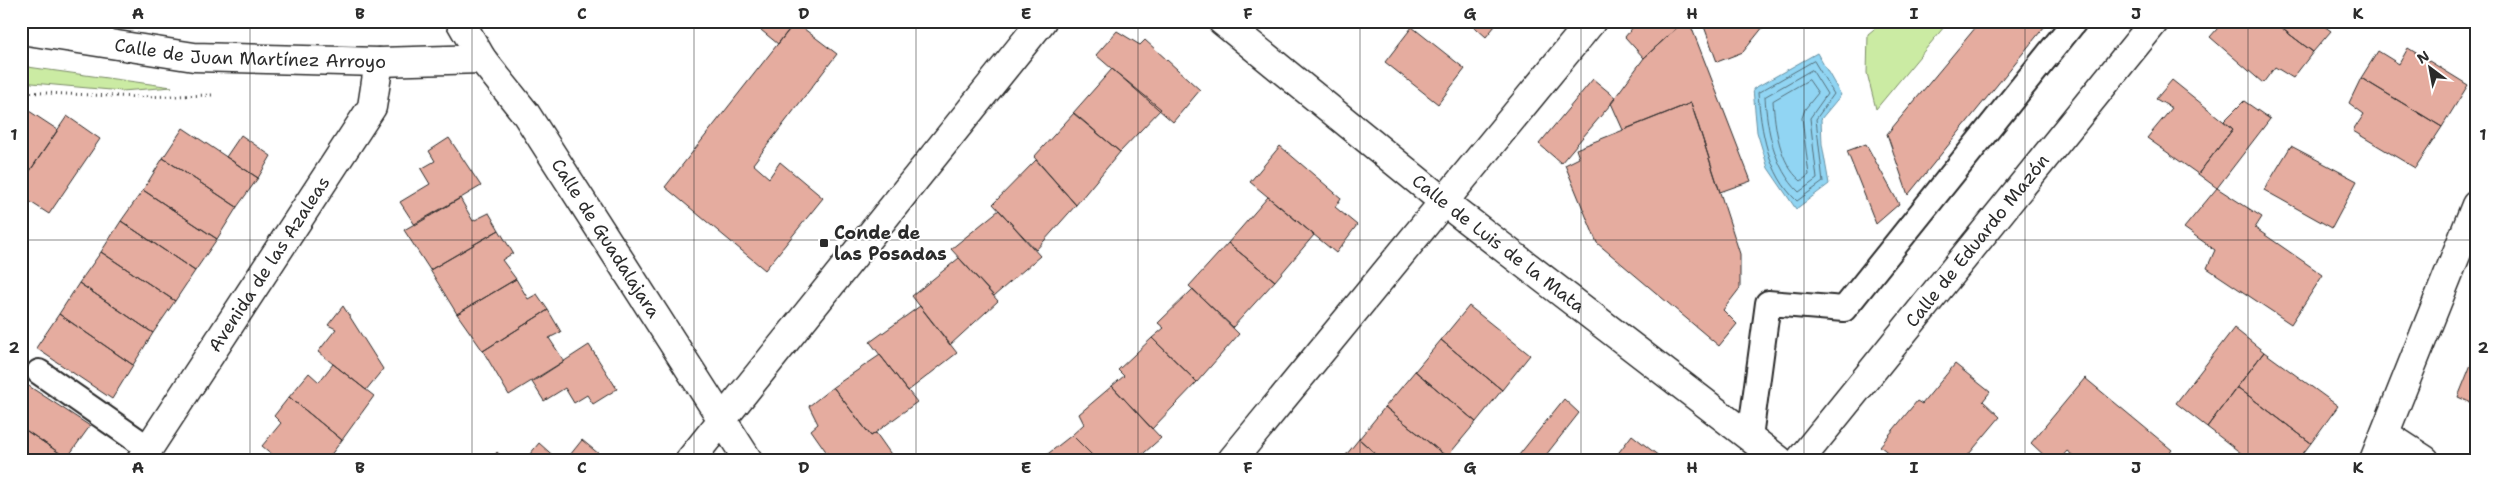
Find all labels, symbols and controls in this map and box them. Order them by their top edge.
text: A [132,3,144,24]
text: B [355,3,365,24]
text: C [577,3,587,24]
text: D [798,3,810,24]
text: E [1021,3,1031,24]
text: F [1243,3,1253,24]
text: G [1464,3,1477,24]
text: H [1686,3,1698,24]
text: I [1910,3,1919,24]
text: J [2131,3,2141,24]
text: K [2353,3,2364,24]
street label: Calle de Juan Martínez Arroyo [113,33,386,74]
north arrow [2404,42,2454,92]
text: N [2414,46,2433,68]
text: 1 [10,124,18,145]
text: 1 [2479,124,2487,145]
street label: Calle de Eduardo Mazón [1900,149,2055,332]
street label: Calle de Guadalajara [546,154,666,322]
street label: Calle de Luis de la Mata [1407,169,1590,318]
street label: Avenida de las Azaleas [203,172,335,357]
place label: Conde de las Posadas [834,221,947,266]
marker: Conde de las Posadas [818,237,830,249]
text: 2 [8,337,20,358]
text: 2 [2477,337,2489,358]
text: A [132,457,144,478]
text: B [355,457,365,478]
text: C [577,457,587,478]
text: D [798,457,810,478]
text: E [1021,457,1031,478]
text: F [1243,457,1253,478]
text: G [1464,457,1477,478]
text: H [1686,457,1698,478]
text: I [1910,457,1919,478]
text: J [2131,457,2141,478]
text: K [2353,457,2364,478]

